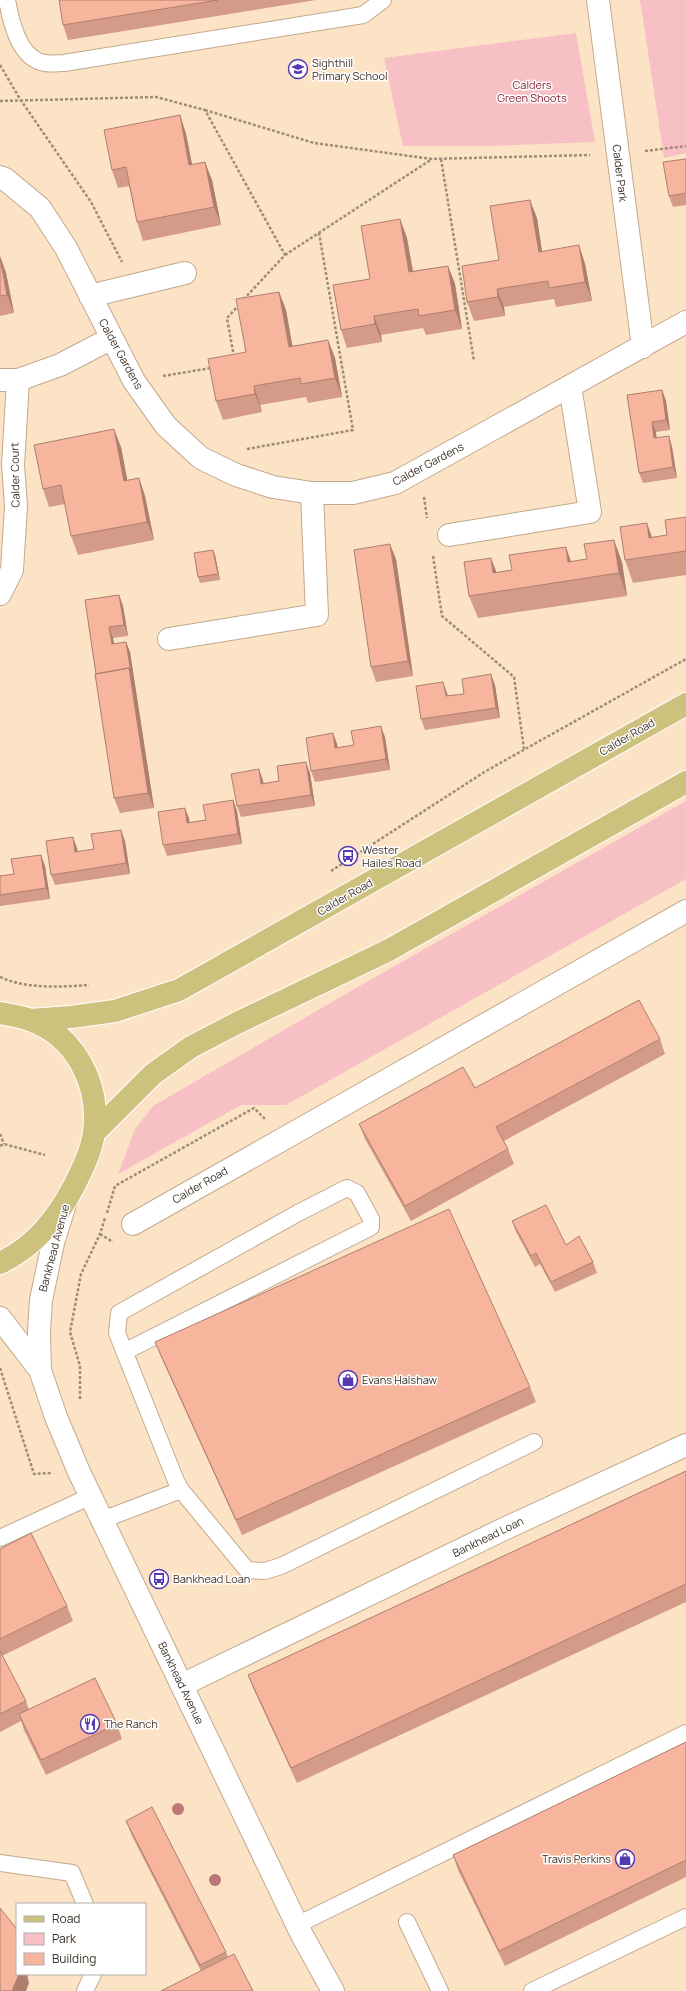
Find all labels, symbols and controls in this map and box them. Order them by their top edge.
place label: Sighthill Primary School [312,55,388,83]
school or university icon: Sighthill Primary School [287,58,309,80]
park label: Calders Green Shoots [497,77,567,105]
street label: Calder Park [610,143,632,203]
street label: Calder Gardens [96,316,147,392]
street label: Calder Gardens [390,438,466,489]
street label: Calder Court [6,442,23,508]
street label: Calder Road [596,715,657,758]
place label: Wester Hailes Road [362,842,421,870]
bus stop icon: Wester Hailes Road [337,845,359,867]
street label: Calder Road [314,875,375,918]
street label: Calder Road [169,1163,230,1206]
street label: Bankhead Avenue [35,1202,73,1293]
shop icon: Evans Halshaw [337,1369,359,1391]
place label: Evans Halshaw [362,1372,438,1387]
street label: Bankhead Loan [450,1513,526,1560]
bus stop icon: Bankhead Loan [148,1568,170,1590]
place label: Bankhead Loan [173,1571,250,1586]
street label: Bankhead Avenue [155,1639,208,1727]
restaurant icon: The Ranch [79,1713,101,1735]
place label: The Ranch [104,1716,158,1731]
shop icon: Travis Perkins [614,1848,636,1870]
place label: Travis Perkins [542,1851,611,1866]
legend [16,1903,146,1975]
text: Road [52,1910,80,1927]
text: Park [52,1930,77,1947]
text: Building [52,1950,96,1967]

